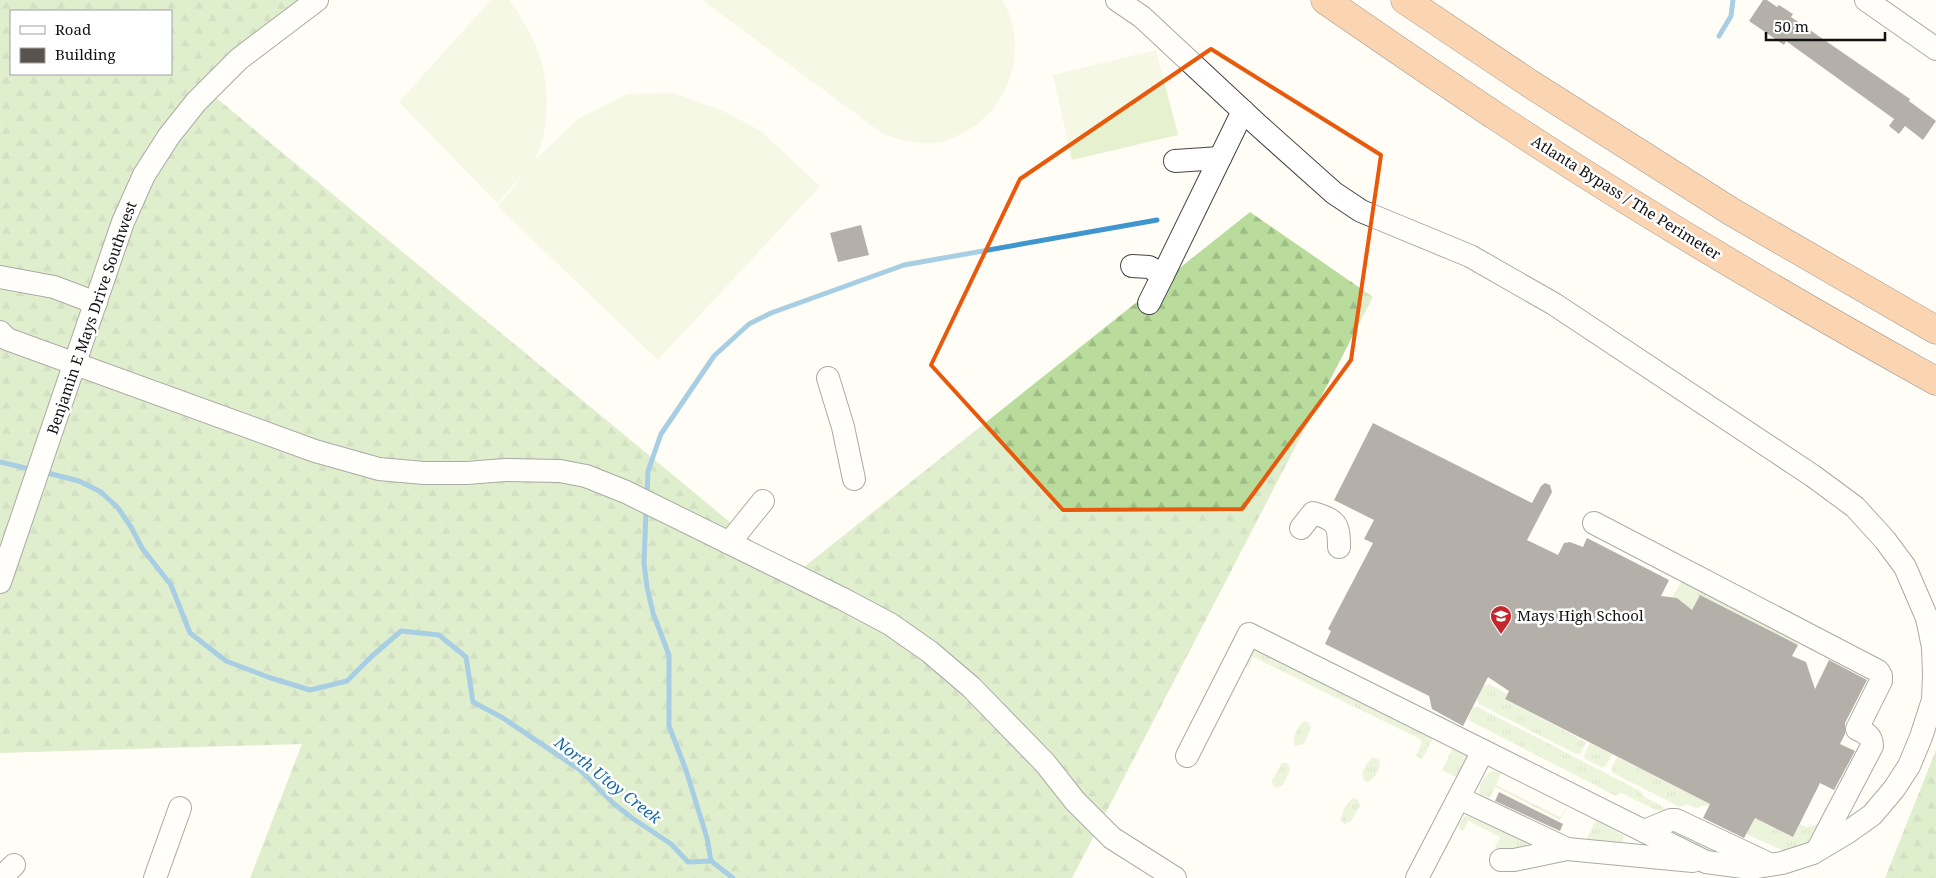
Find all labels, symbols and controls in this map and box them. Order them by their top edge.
legend [10,10,172,75]
scale bar [1766,10,1885,42]
text: 50 m [1774,16,1809,36]
text: Road [55,19,91,39]
text: Building [55,44,116,64]
street label: Atlanta Bypass / The Perimeter [1528,130,1725,264]
street label: Benjamin E Mays Drive Southwest [42,199,140,437]
school or university icon: Mays High School [1489,604,1513,635]
place label: Mays High School [1517,605,1644,625]
water label: North Utoy Creek [549,731,667,829]

